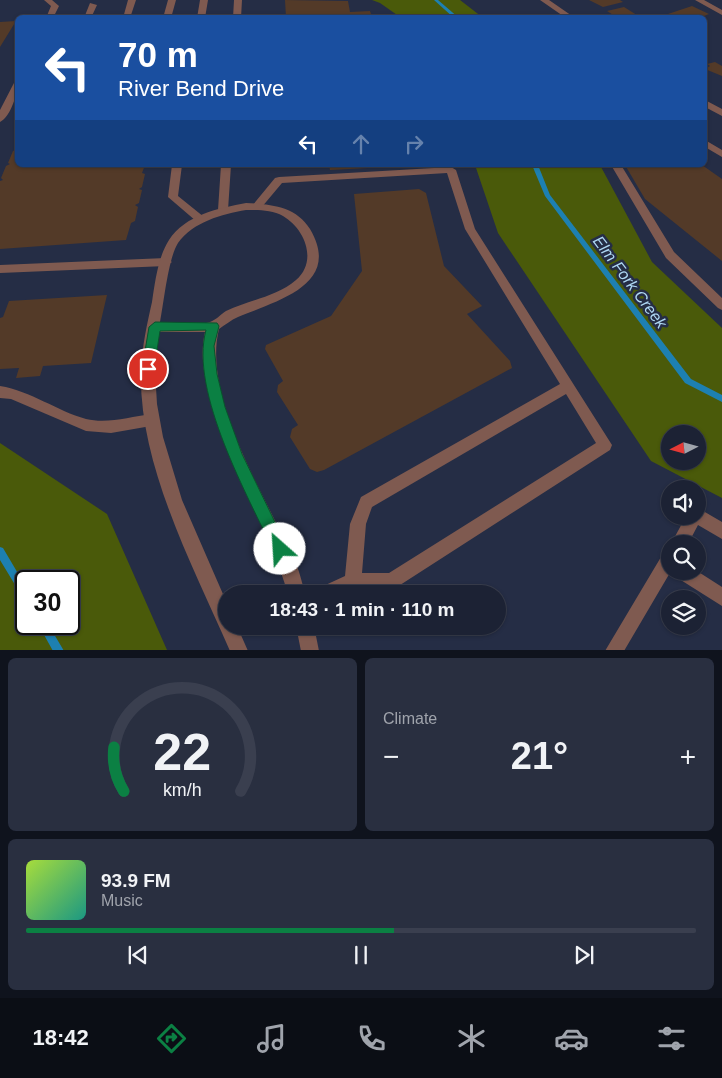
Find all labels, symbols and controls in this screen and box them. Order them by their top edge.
icon: left [35,35,100,100]
text: 70 m [118,35,198,74]
text: River Bend Drive [118,76,284,101]
icon: left [294,130,322,158]
icon: ahead [347,130,375,158]
icon: right [400,130,428,158]
water label: Elm Fork Creek [590,233,671,332]
pin [127,348,169,390]
icon: arrive [134,355,162,383]
north arrow [661,425,706,470]
map controls [661,425,706,635]
button: sound [661,480,706,525]
position arrow [253,522,305,574]
button: search [661,535,706,580]
speed limit sign: 30 [15,570,80,635]
button: layers [661,590,706,635]
text: 18:43 · 1 min · 110 m [270,599,454,620]
text: Climate [383,710,437,727]
text: 22 [154,723,211,781]
text: 21° [511,735,568,777]
text: − [383,741,399,772]
text: + [680,741,696,772]
text: km/h [163,780,202,800]
text: 93.9 FM [101,870,171,891]
text: Music [101,892,143,909]
icon: previous [124,941,152,969]
icon: pause [347,941,375,969]
icon: next [570,941,598,969]
icon: directions [154,1021,189,1056]
icon: music [254,1021,289,1056]
icon: phone [354,1021,389,1056]
icon: climate [454,1021,489,1056]
icon: car [554,1021,589,1056]
icon: filters [654,1021,689,1056]
text: 18:42 [33,1025,89,1050]

